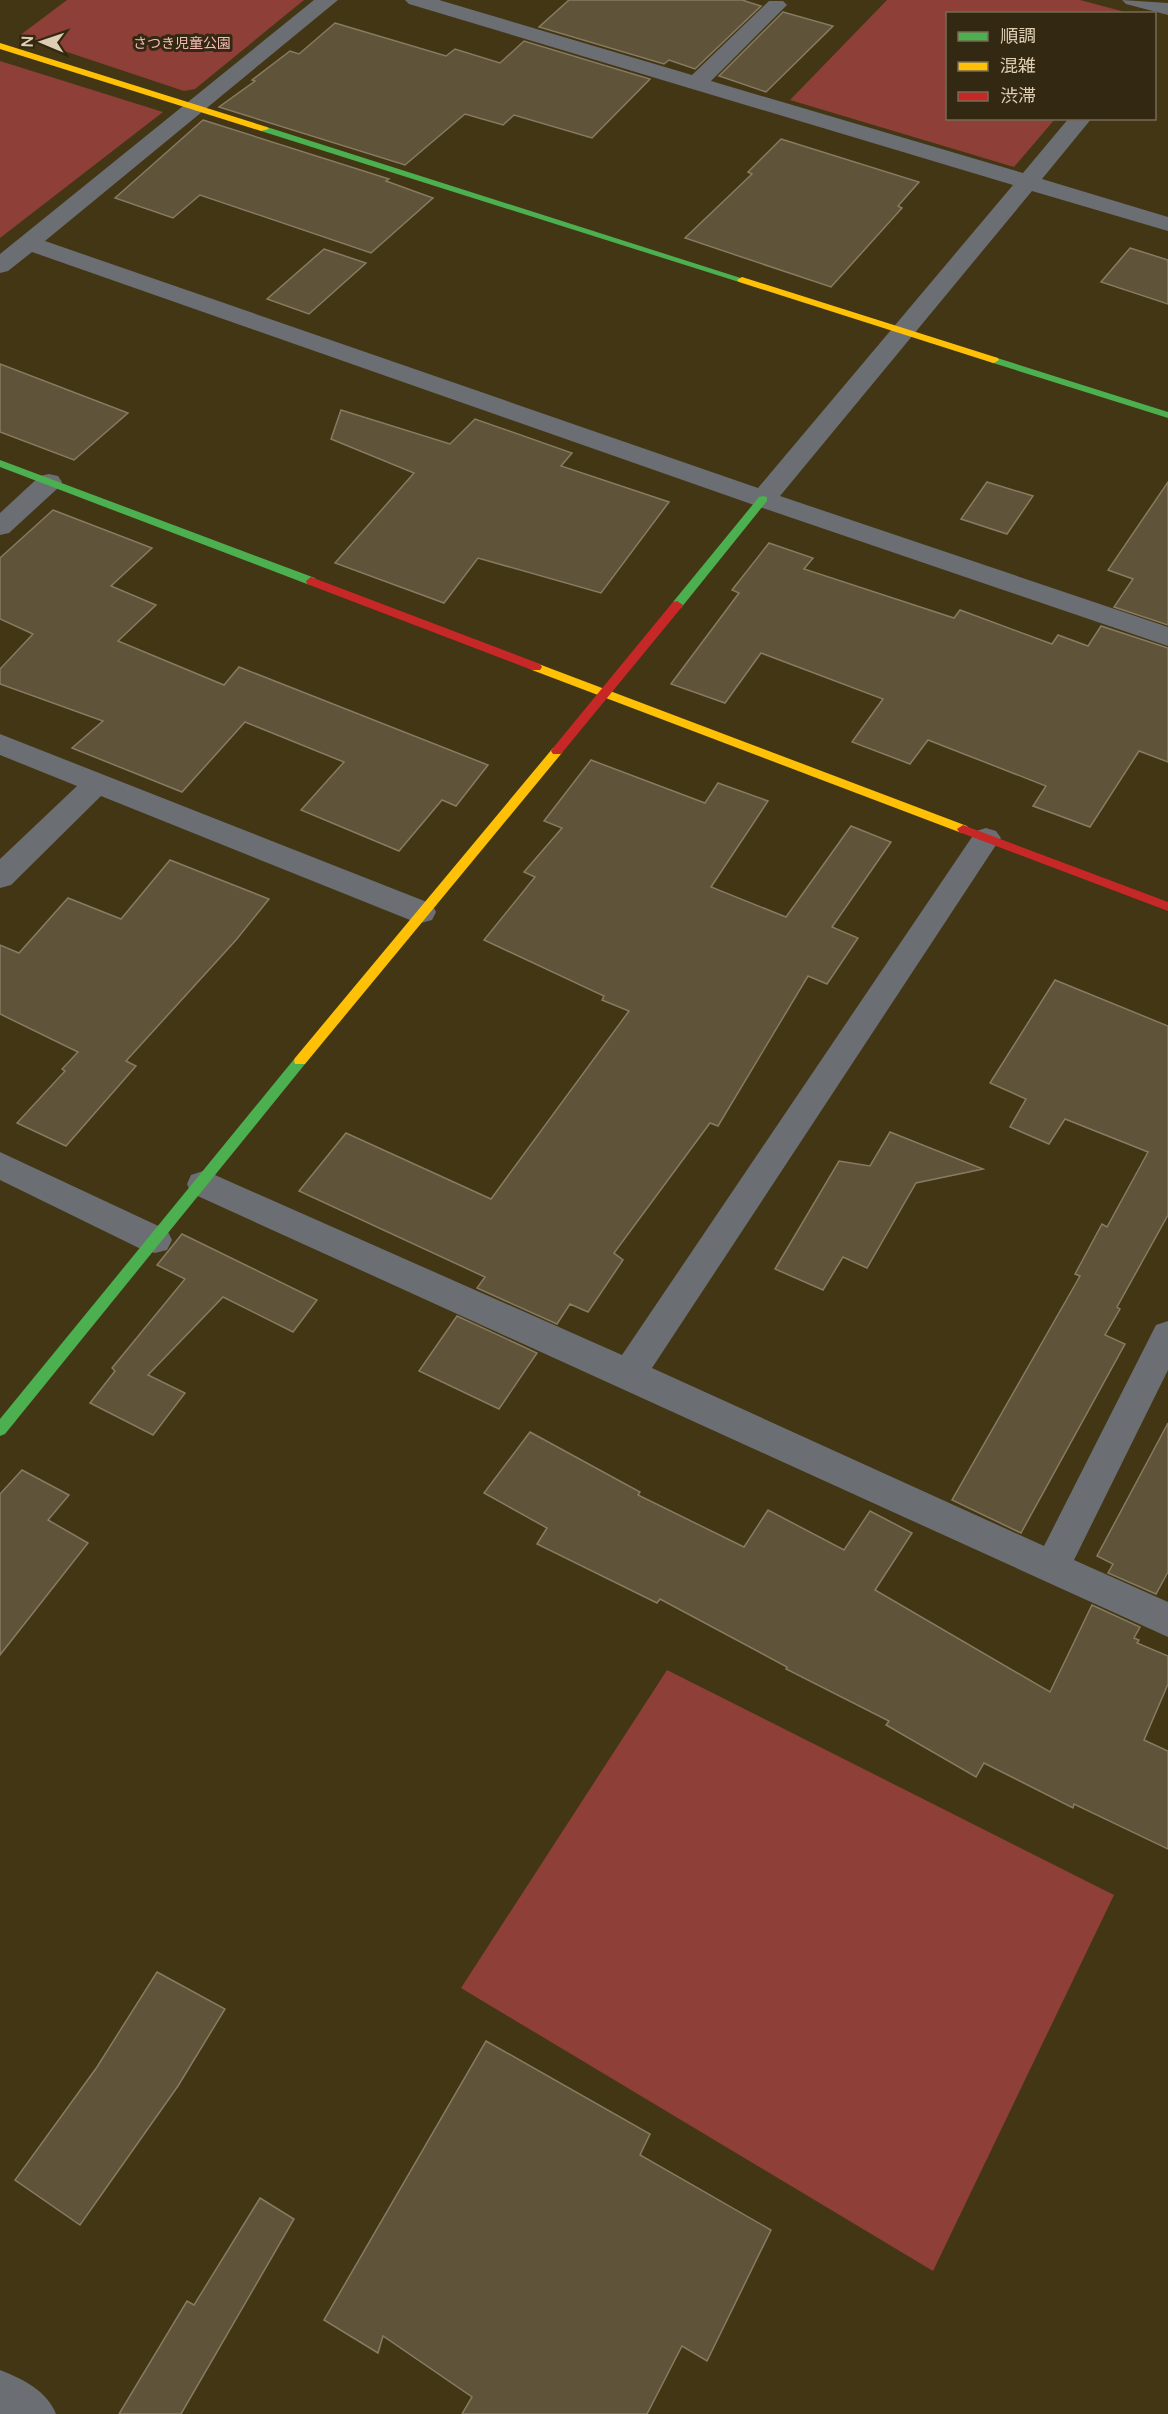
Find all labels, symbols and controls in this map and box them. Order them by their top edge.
north arrow [12,12,72,72]
legend [946,12,1156,120]
text: 順調 [1000,23,1036,47]
park label: さつき児童公園 [133,33,231,52]
text: N [16,35,38,48]
text: 混雑 [1000,53,1036,77]
text: 渋滞 [1000,83,1036,107]

